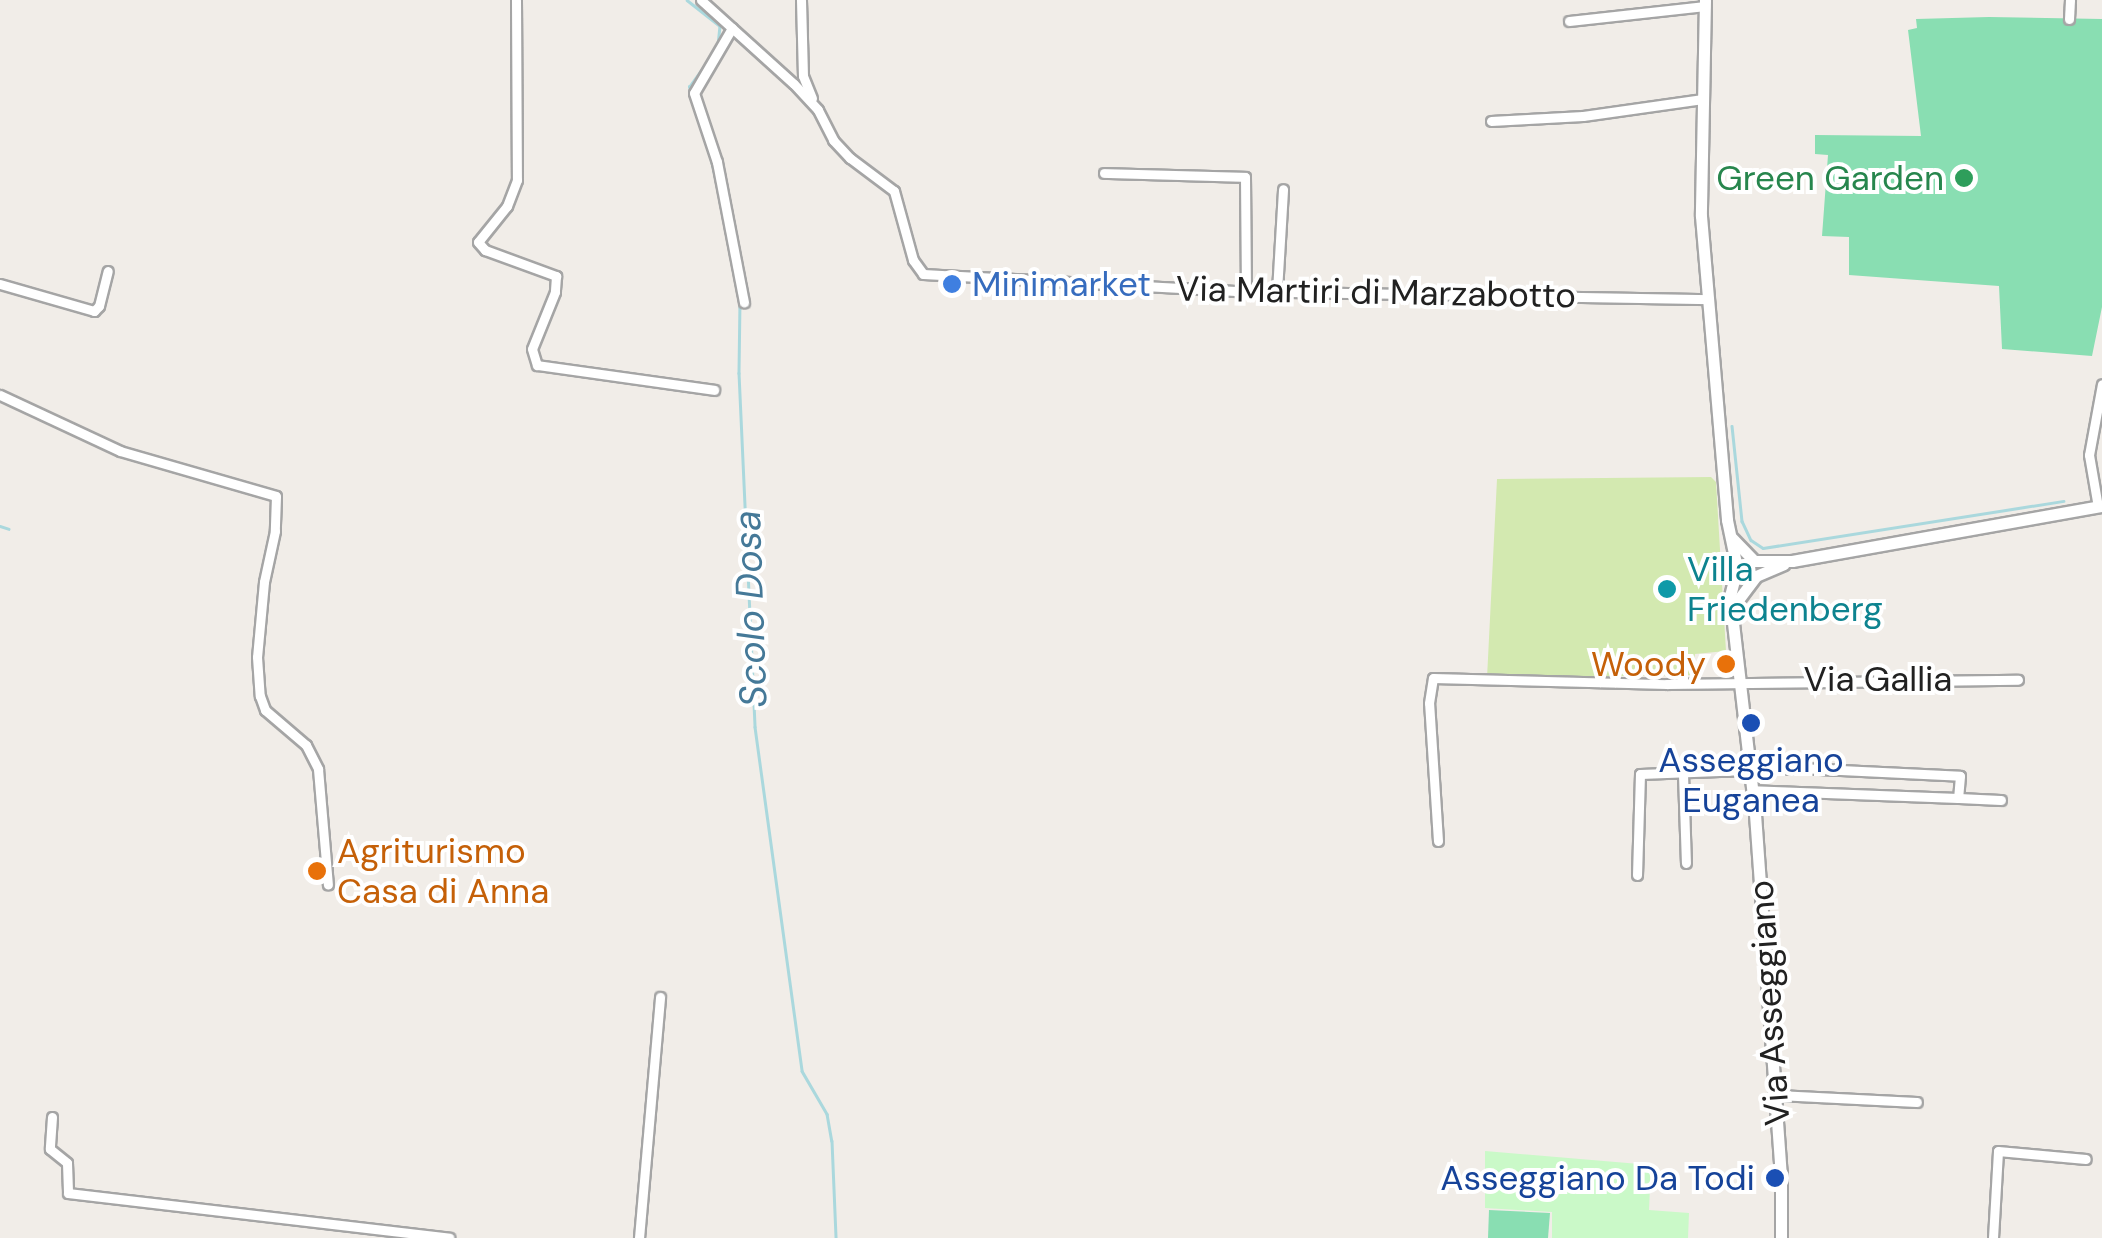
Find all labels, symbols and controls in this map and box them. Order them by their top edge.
place label: Green Garden [1716,157,1944,199]
marker: Green Garden [1953,167,1975,189]
place label: Minimarket [972,263,1151,305]
street label: Via Martiri di Marzabotto [1176,268,1576,316]
marker: Minimarket [941,273,963,295]
water label: Scolo Dosa [725,509,777,709]
place label: Villa Friedenberg [1687,548,1883,630]
marker: Villa Friedenberg [1656,578,1678,600]
place label: Woody [1591,643,1706,685]
marker: Woody [1715,653,1737,675]
street label: Via Gallia [1804,658,1952,700]
marker: Asseggiano Euganea [1740,712,1762,734]
place label: Asseggiano Euganea [1658,739,1844,821]
place label: Agriturismo Casa di Anna [337,830,549,912]
marker: Agriturismo Casa di Anna [306,860,328,882]
street label: Via Asseggiano [1739,879,1799,1127]
place label: Asseggiano Da Todi [1440,1157,1755,1199]
marker: Asseggiano Da Todi [1764,1167,1786,1189]

